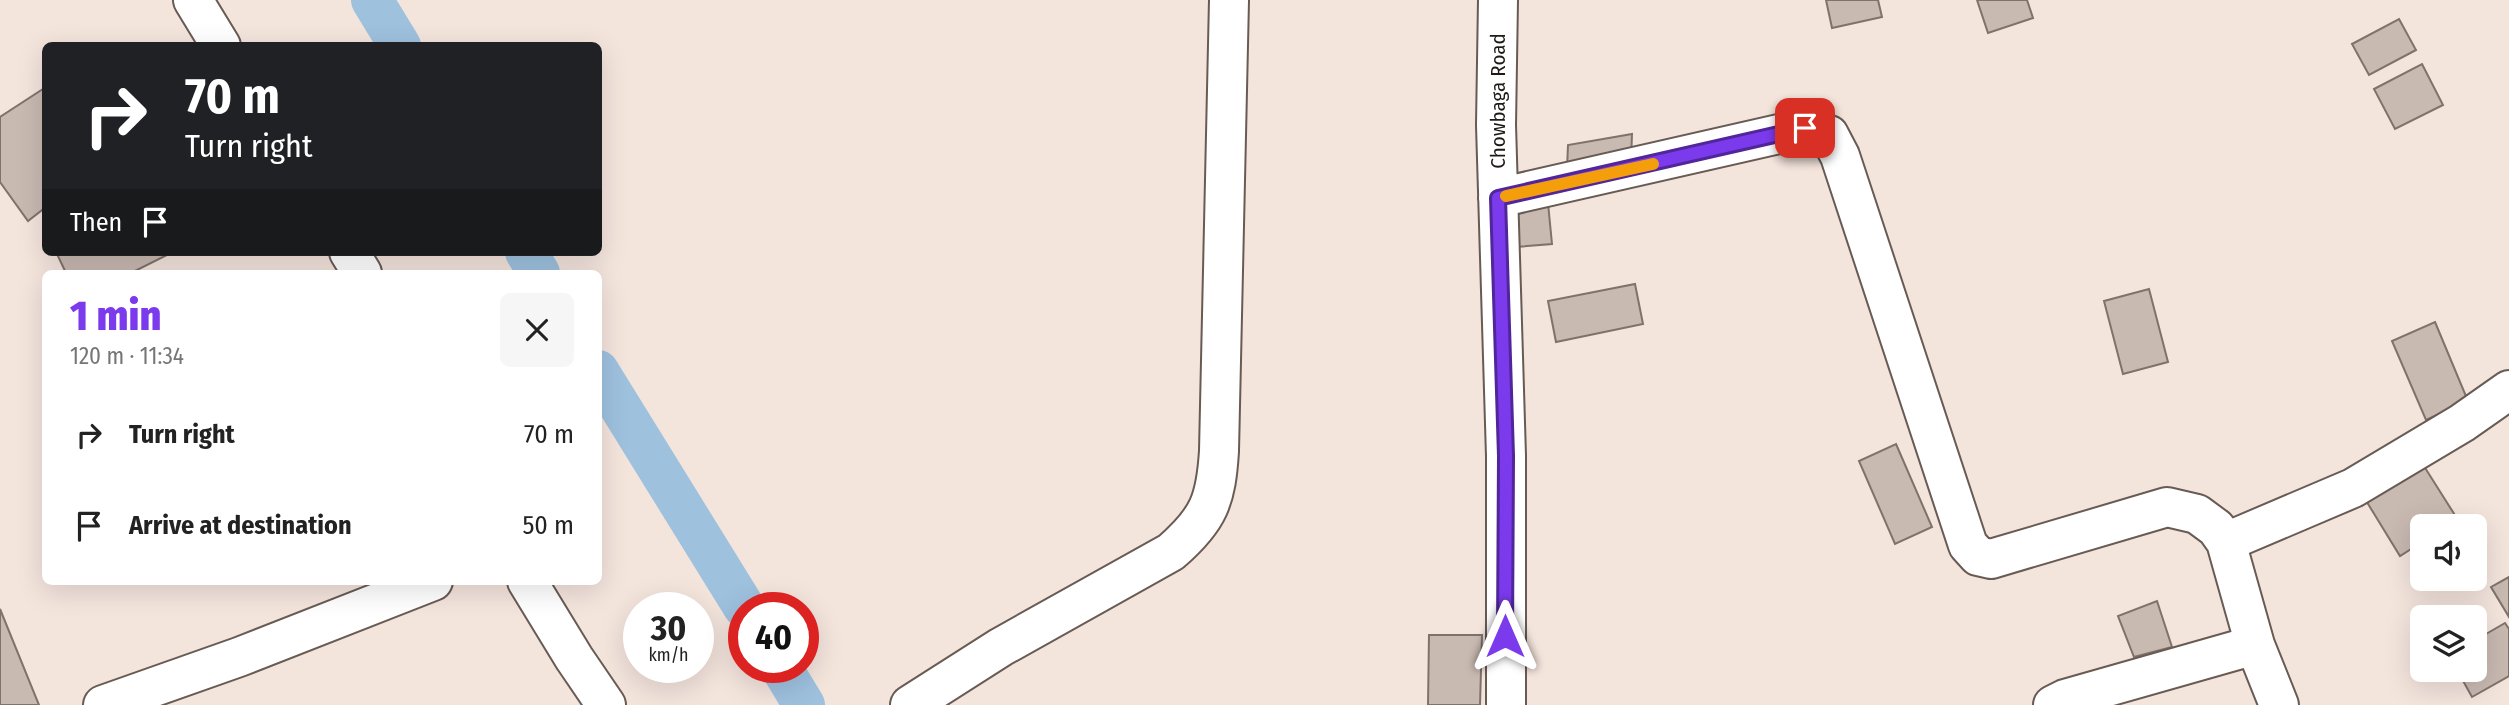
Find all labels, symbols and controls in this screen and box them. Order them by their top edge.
street label: Chowbaga Road [1485,33,1511,169]
text: 70 m [185,67,280,126]
icon: right [70,70,161,161]
pin [1775,98,1835,158]
icon: arrive [1786,109,1824,147]
text: Turn right [185,127,312,165]
icon: arrive [136,203,174,241]
text: Then [70,207,122,238]
text: 1 min [70,291,161,341]
button: close [500,293,574,367]
text: 120 m · 11:34 [70,342,184,370]
icon: right [70,416,108,454]
text: Turn right [129,419,235,450]
text: 70 m [524,419,574,450]
icon: arrive [70,507,108,545]
text: Arrive at destination [129,510,352,541]
text: 50 m [522,510,574,541]
map controls [2410,514,2487,682]
button: sound [2410,514,2487,591]
speed limit sign: 40 [728,592,819,683]
position arrow [1468,599,1542,673]
button: layers [2410,605,2487,682]
text: 30 [651,607,686,649]
text: km/h [648,644,689,666]

